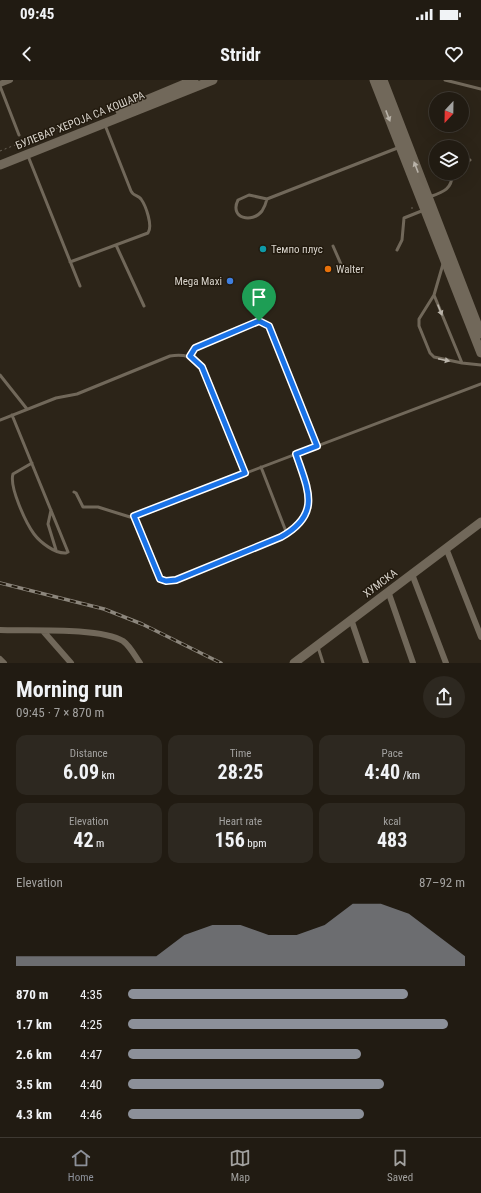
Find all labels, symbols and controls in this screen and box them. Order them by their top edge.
text: 09:45 [20,5,54,23]
icon: back [16,43,38,65]
icon: heart [443,43,465,65]
text: Stridr [220,44,261,65]
street label: БУЛЕВАР ХЕРОЈА СА КОШАРА [14,88,147,152]
north arrow [429,92,469,132]
map controls [429,92,469,180]
one-way arrow [385,111,391,123]
button: layers [429,140,469,180]
one-way arrow [412,161,418,173]
place label: Темпо плус [271,243,323,256]
marker: Темпо плус [258,244,268,254]
place label: Walter [336,263,364,276]
marker: Walter [323,264,333,274]
place label: Mega Maxi [174,275,222,288]
marker: Mega Maxi [225,276,235,286]
pin [242,280,276,321]
icon: arrive [248,286,270,308]
one-way arrow [437,305,443,316]
one-way arrow [438,358,450,364]
street label: ХУМСКА [361,566,400,600]
button: share [423,676,465,718]
text: Morning run [16,677,123,702]
text: 09:45 · 7 × 870 m [16,705,104,720]
text: Distance [70,747,108,760]
text: Time [230,747,251,760]
text: Pace [381,747,403,760]
text: 6.09 [63,760,99,784]
text: 28:25 [218,760,263,784]
text: 4:40 [364,760,400,784]
text: km [99,769,115,782]
text: /km [400,769,420,782]
text: Elevation [69,815,109,828]
text: Heart rate [219,815,262,828]
text: kcal [383,815,401,828]
text: 42 [73,828,94,852]
text: 156 [215,828,245,852]
text: 483 [377,828,407,852]
text: m [94,837,104,850]
text: bpm [245,837,266,850]
text: Elevation [16,875,63,890]
text: 87–92 m [419,875,465,890]
text: 870 m [16,987,48,1002]
text: 4:35 [80,987,102,1002]
text: 1.7 km [16,1017,52,1032]
text: 4:25 [80,1017,102,1032]
text: 2.6 km [16,1047,52,1062]
text: 4:47 [80,1047,102,1062]
text: 3.5 km [16,1077,52,1092]
text: 4:40 [80,1077,102,1092]
text: 4.3 km [16,1107,52,1122]
text: 4:46 [80,1107,102,1122]
tab: Home [68,1147,94,1184]
tab: Map [229,1147,251,1184]
tab: Saved [387,1147,413,1184]

